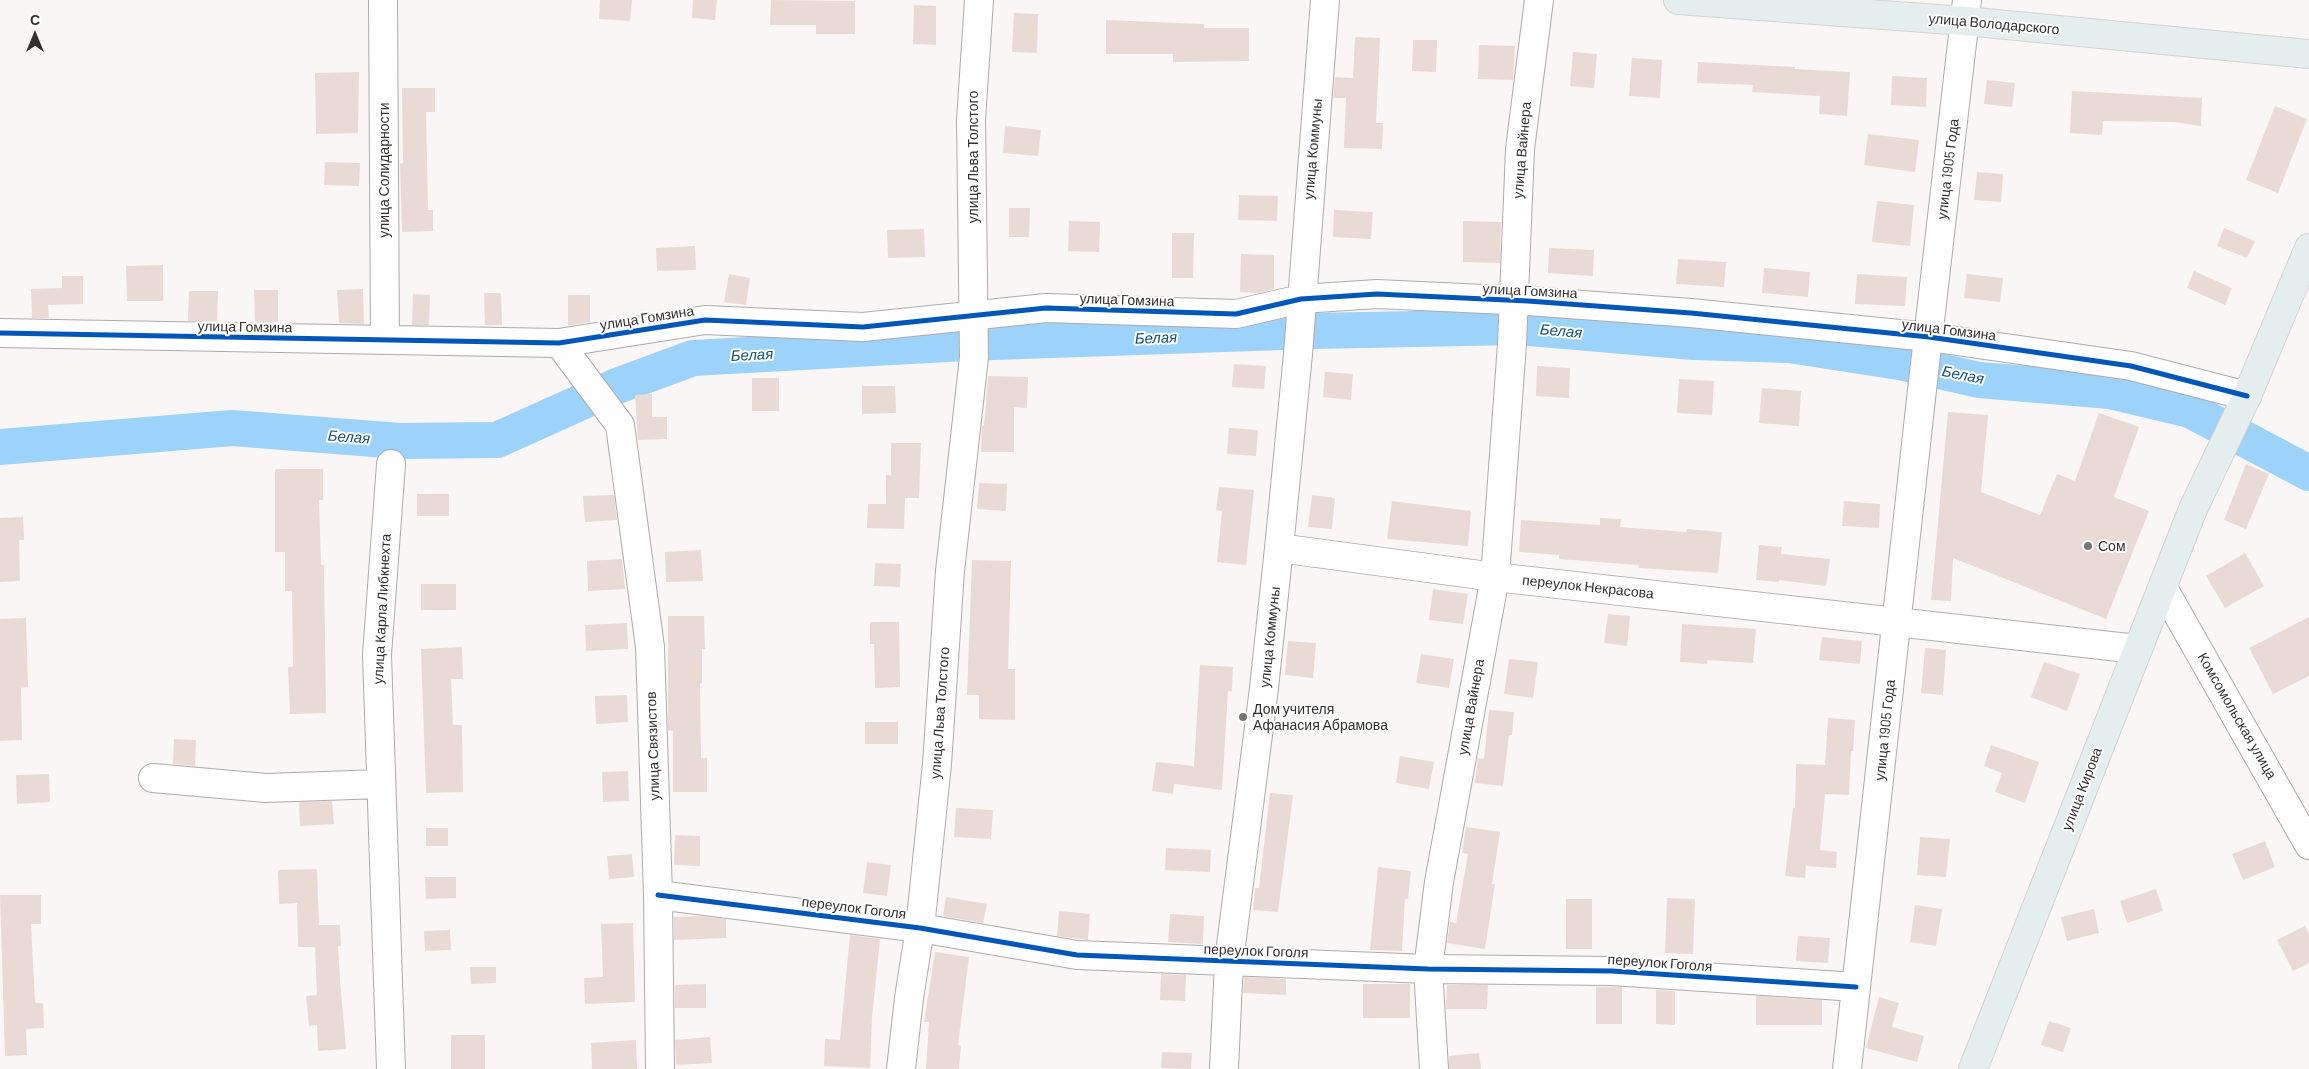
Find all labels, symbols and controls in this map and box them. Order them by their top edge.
north arrow [10,10,60,60]
street label: улица Володарского [1928,10,2060,38]
text: С [30,11,40,28]
street label: улица Льва Толстого [965,91,981,223]
street label: улица Коммуны [1300,98,1326,200]
street label: улица Вайнера [1509,101,1535,199]
street label: улица Солидарности [376,102,392,238]
street label: улица 1905 Года [1933,118,1963,220]
street label: улица Гомзина [1482,280,1578,302]
street label: улица Гомзина [1079,290,1175,310]
street label: улица Гомзина [599,302,695,334]
street label: улица Гомзина [1901,316,1997,344]
street label: улица Гомзина [197,318,293,336]
water label: Белая [1539,320,1583,342]
water label: Белая [1134,328,1178,348]
water label: Белая [730,345,774,365]
water label: Белая [1940,362,1986,388]
water label: Белая [327,427,371,447]
street label: улица Карла Либкнехта [370,533,394,685]
place label: Сом [2098,538,2126,554]
marker: Сом [2082,540,2094,552]
street label: переулок Некрасова [1521,572,1655,602]
street label: улица Коммуны [1256,586,1284,688]
street label: улица Льва Толстого [927,646,953,780]
street label: Комсомольская улица [2194,650,2280,782]
street label: улица Вайнера [1454,658,1488,756]
street label: улица 1905 Года [1871,679,1899,781]
street label: улица Связистов [643,691,663,801]
place label: Дом учителя Афанасия Абрамова [1253,701,1388,734]
marker: Дом учителя Афанасия Абрамова [1237,711,1249,723]
street label: улица Кирова [2058,745,2106,833]
street label: переулок Гоголя [801,893,907,923]
street label: переулок Гоголя [1203,941,1309,961]
street label: переулок Гоголя [1607,951,1713,975]

